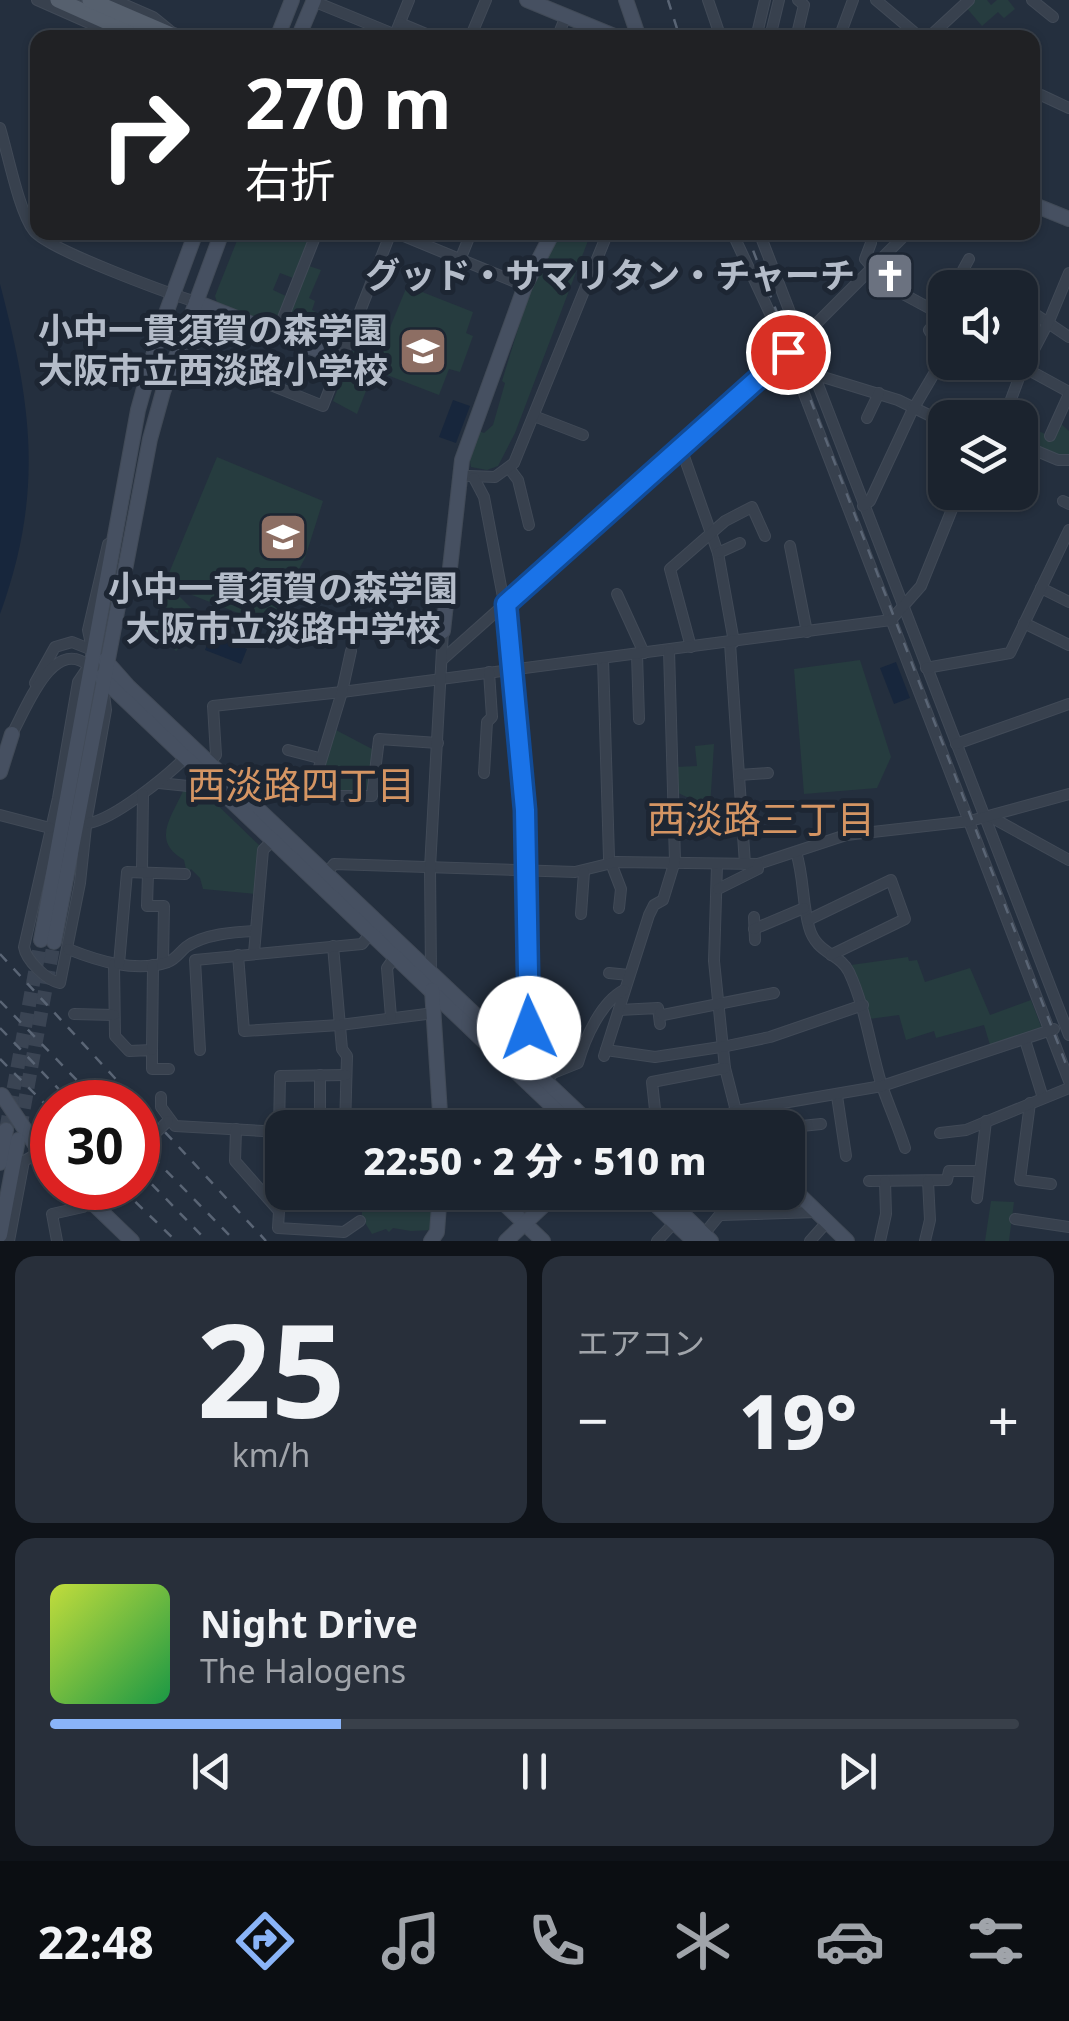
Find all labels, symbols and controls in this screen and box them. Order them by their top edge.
text: 270 m [245,54,452,150]
icon: right [80,70,210,200]
text: 右折 [245,149,335,210]
church icon: グッド・サマリタン・チャーチ [864,250,916,302]
place label: グッド・サマリタン・チャーチ [365,251,855,298]
map controls [928,270,1038,510]
button: sound [928,270,1038,380]
place label: 小中一貫須賀の森学園 大阪市立西淡路小学校 [38,306,388,393]
pin [746,310,831,395]
school or university icon: 小中一貫須賀の森学園 大阪市立西淡路小学校 [397,325,449,377]
icon: arrive [761,325,816,380]
button: layers [928,400,1038,510]
school or university icon: 小中一貫須賀の森学園 大阪市立淡路中学校 [257,511,309,563]
place label: 小中一貫須賀の森学園 大阪市立淡路中学校 [108,564,458,651]
district label: 西淡路四丁目 [187,758,415,810]
district label: 西淡路三丁目 [647,792,875,844]
position arrow [477,976,581,1080]
speed limit sign: 30 [30,1080,160,1210]
text: 22:50 · 2 分 · 510 m [364,1134,706,1186]
text: 25 [197,1279,345,1456]
text: エアコン [577,1321,705,1364]
text: 19° [739,1369,857,1471]
text: − [577,1382,608,1457]
text: + [988,1382,1019,1457]
text: km/h [232,1433,310,1476]
text: Night Drive [200,1597,418,1649]
text: The Halogens [200,1649,406,1692]
icon: previous [184,1744,239,1799]
icon: pause [507,1744,562,1799]
icon: next [830,1744,885,1799]
icon: directions [230,1906,300,1976]
icon: music [376,1906,446,1976]
icon: phone [522,1906,592,1976]
icon: climate [668,1906,738,1976]
icon: car [815,1906,885,1976]
icon: filters [961,1906,1031,1976]
text: 22:48 [38,1911,154,1972]

